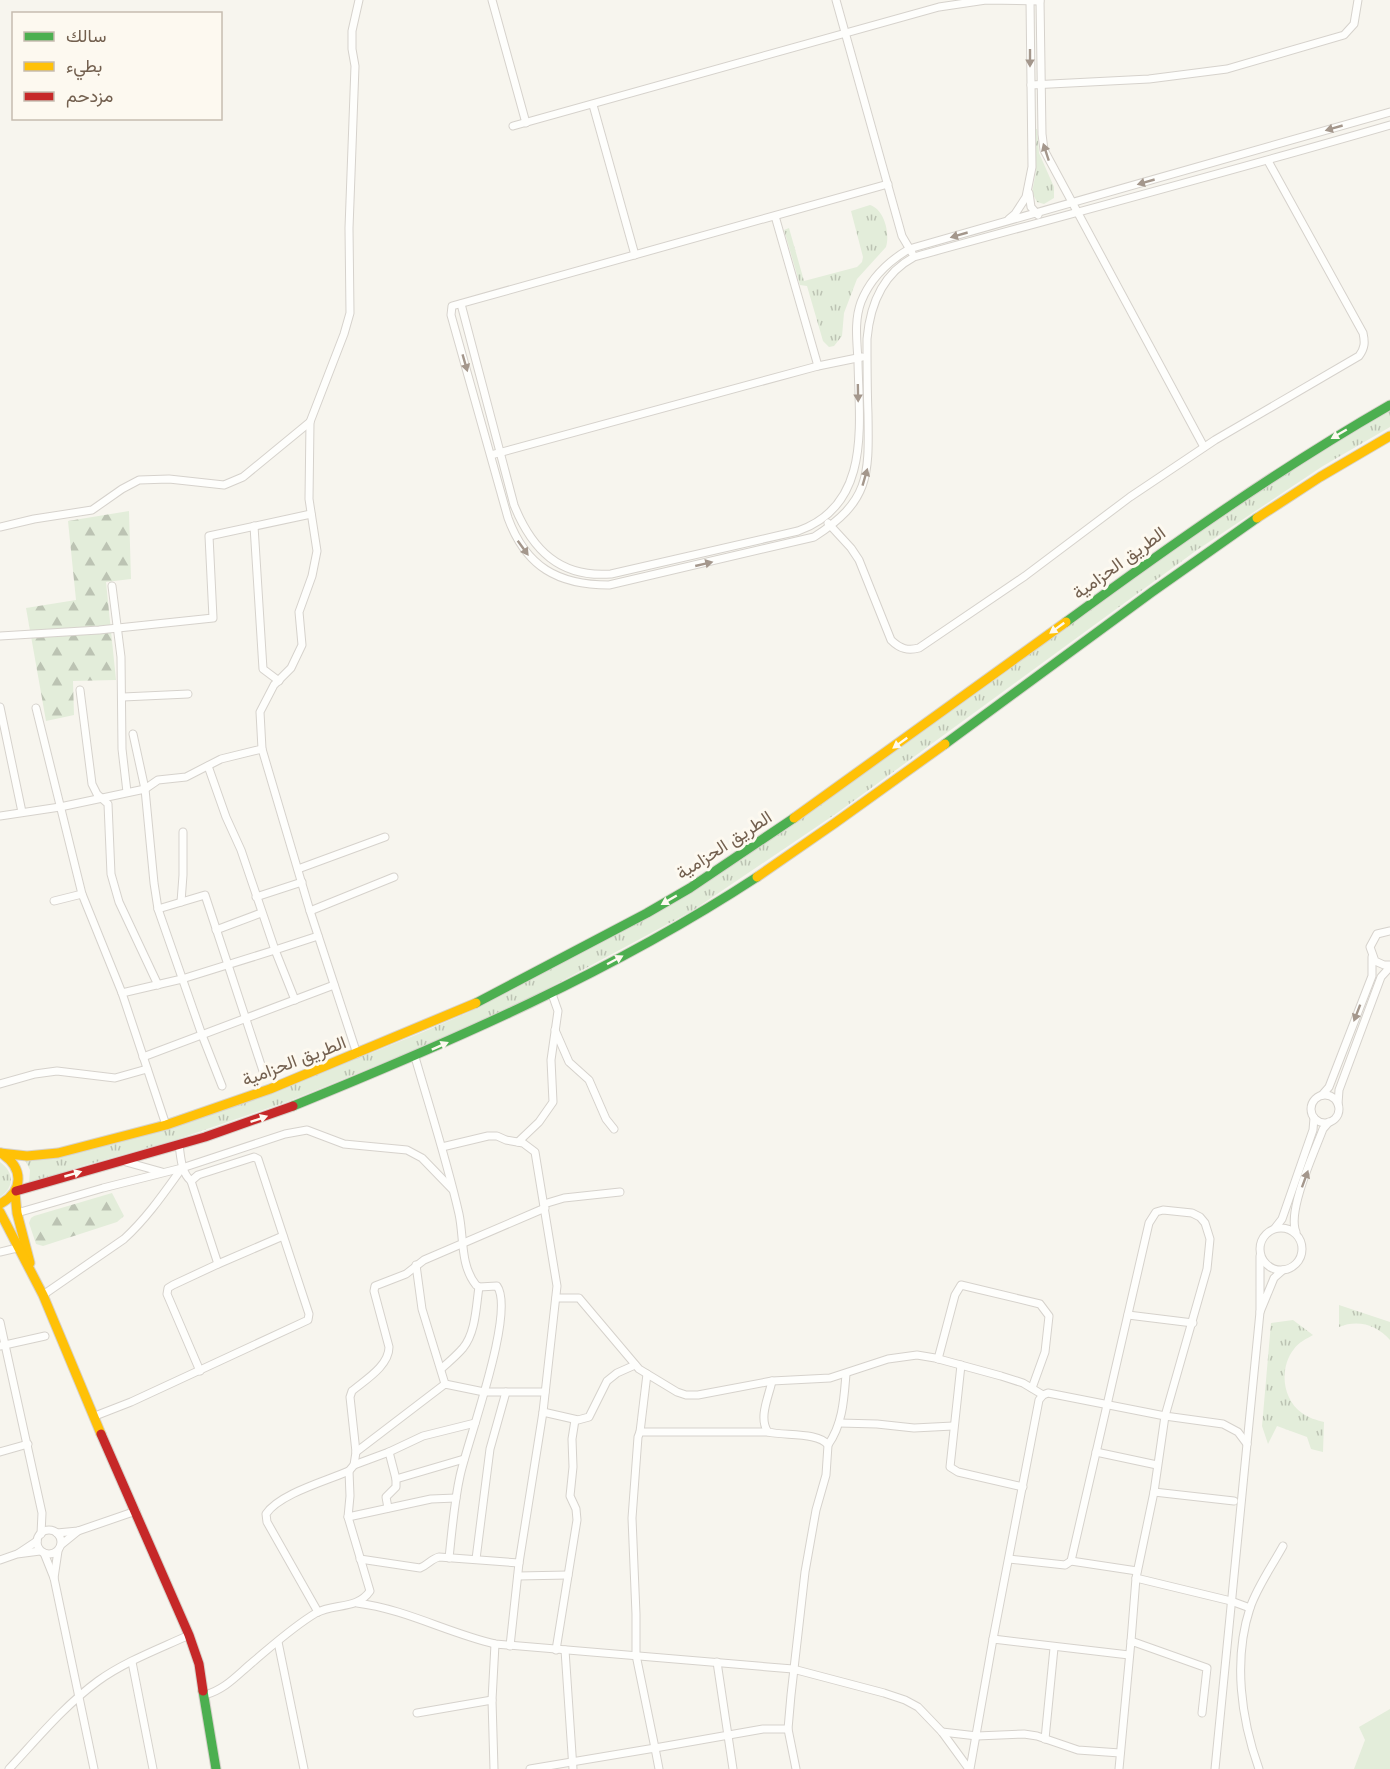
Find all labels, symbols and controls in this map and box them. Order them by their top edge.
legend [12,12,222,120]
text: سالك [66,25,106,47]
one-way arrow [1025,49,1035,68]
text: بطيء [66,55,102,81]
text: مزدحم [66,85,113,108]
one-way arrow [1325,124,1343,133]
one-way arrow [1041,143,1050,161]
one-way arrow [1137,178,1155,187]
one-way arrow [949,231,967,240]
one-way arrow [461,354,470,372]
one-way arrow [853,383,863,402]
one-way arrow [1330,429,1347,439]
one-way arrow [861,468,870,486]
street label: الطريق الحزامية [1068,522,1170,604]
one-way arrow [517,539,529,555]
one-way arrow [694,559,713,568]
one-way arrow [1050,622,1066,634]
one-way arrow [893,737,909,749]
street label: الطريق الحزامية [672,806,776,884]
one-way arrow [661,894,677,905]
one-way arrow [607,955,624,965]
one-way arrow [1352,1004,1362,1022]
street label: الطريق الحزامية [239,1031,349,1091]
one-way arrow [432,1041,449,1050]
one-way arrow [250,1113,268,1123]
one-way arrow [64,1169,82,1178]
one-way arrow [1300,1170,1310,1188]

